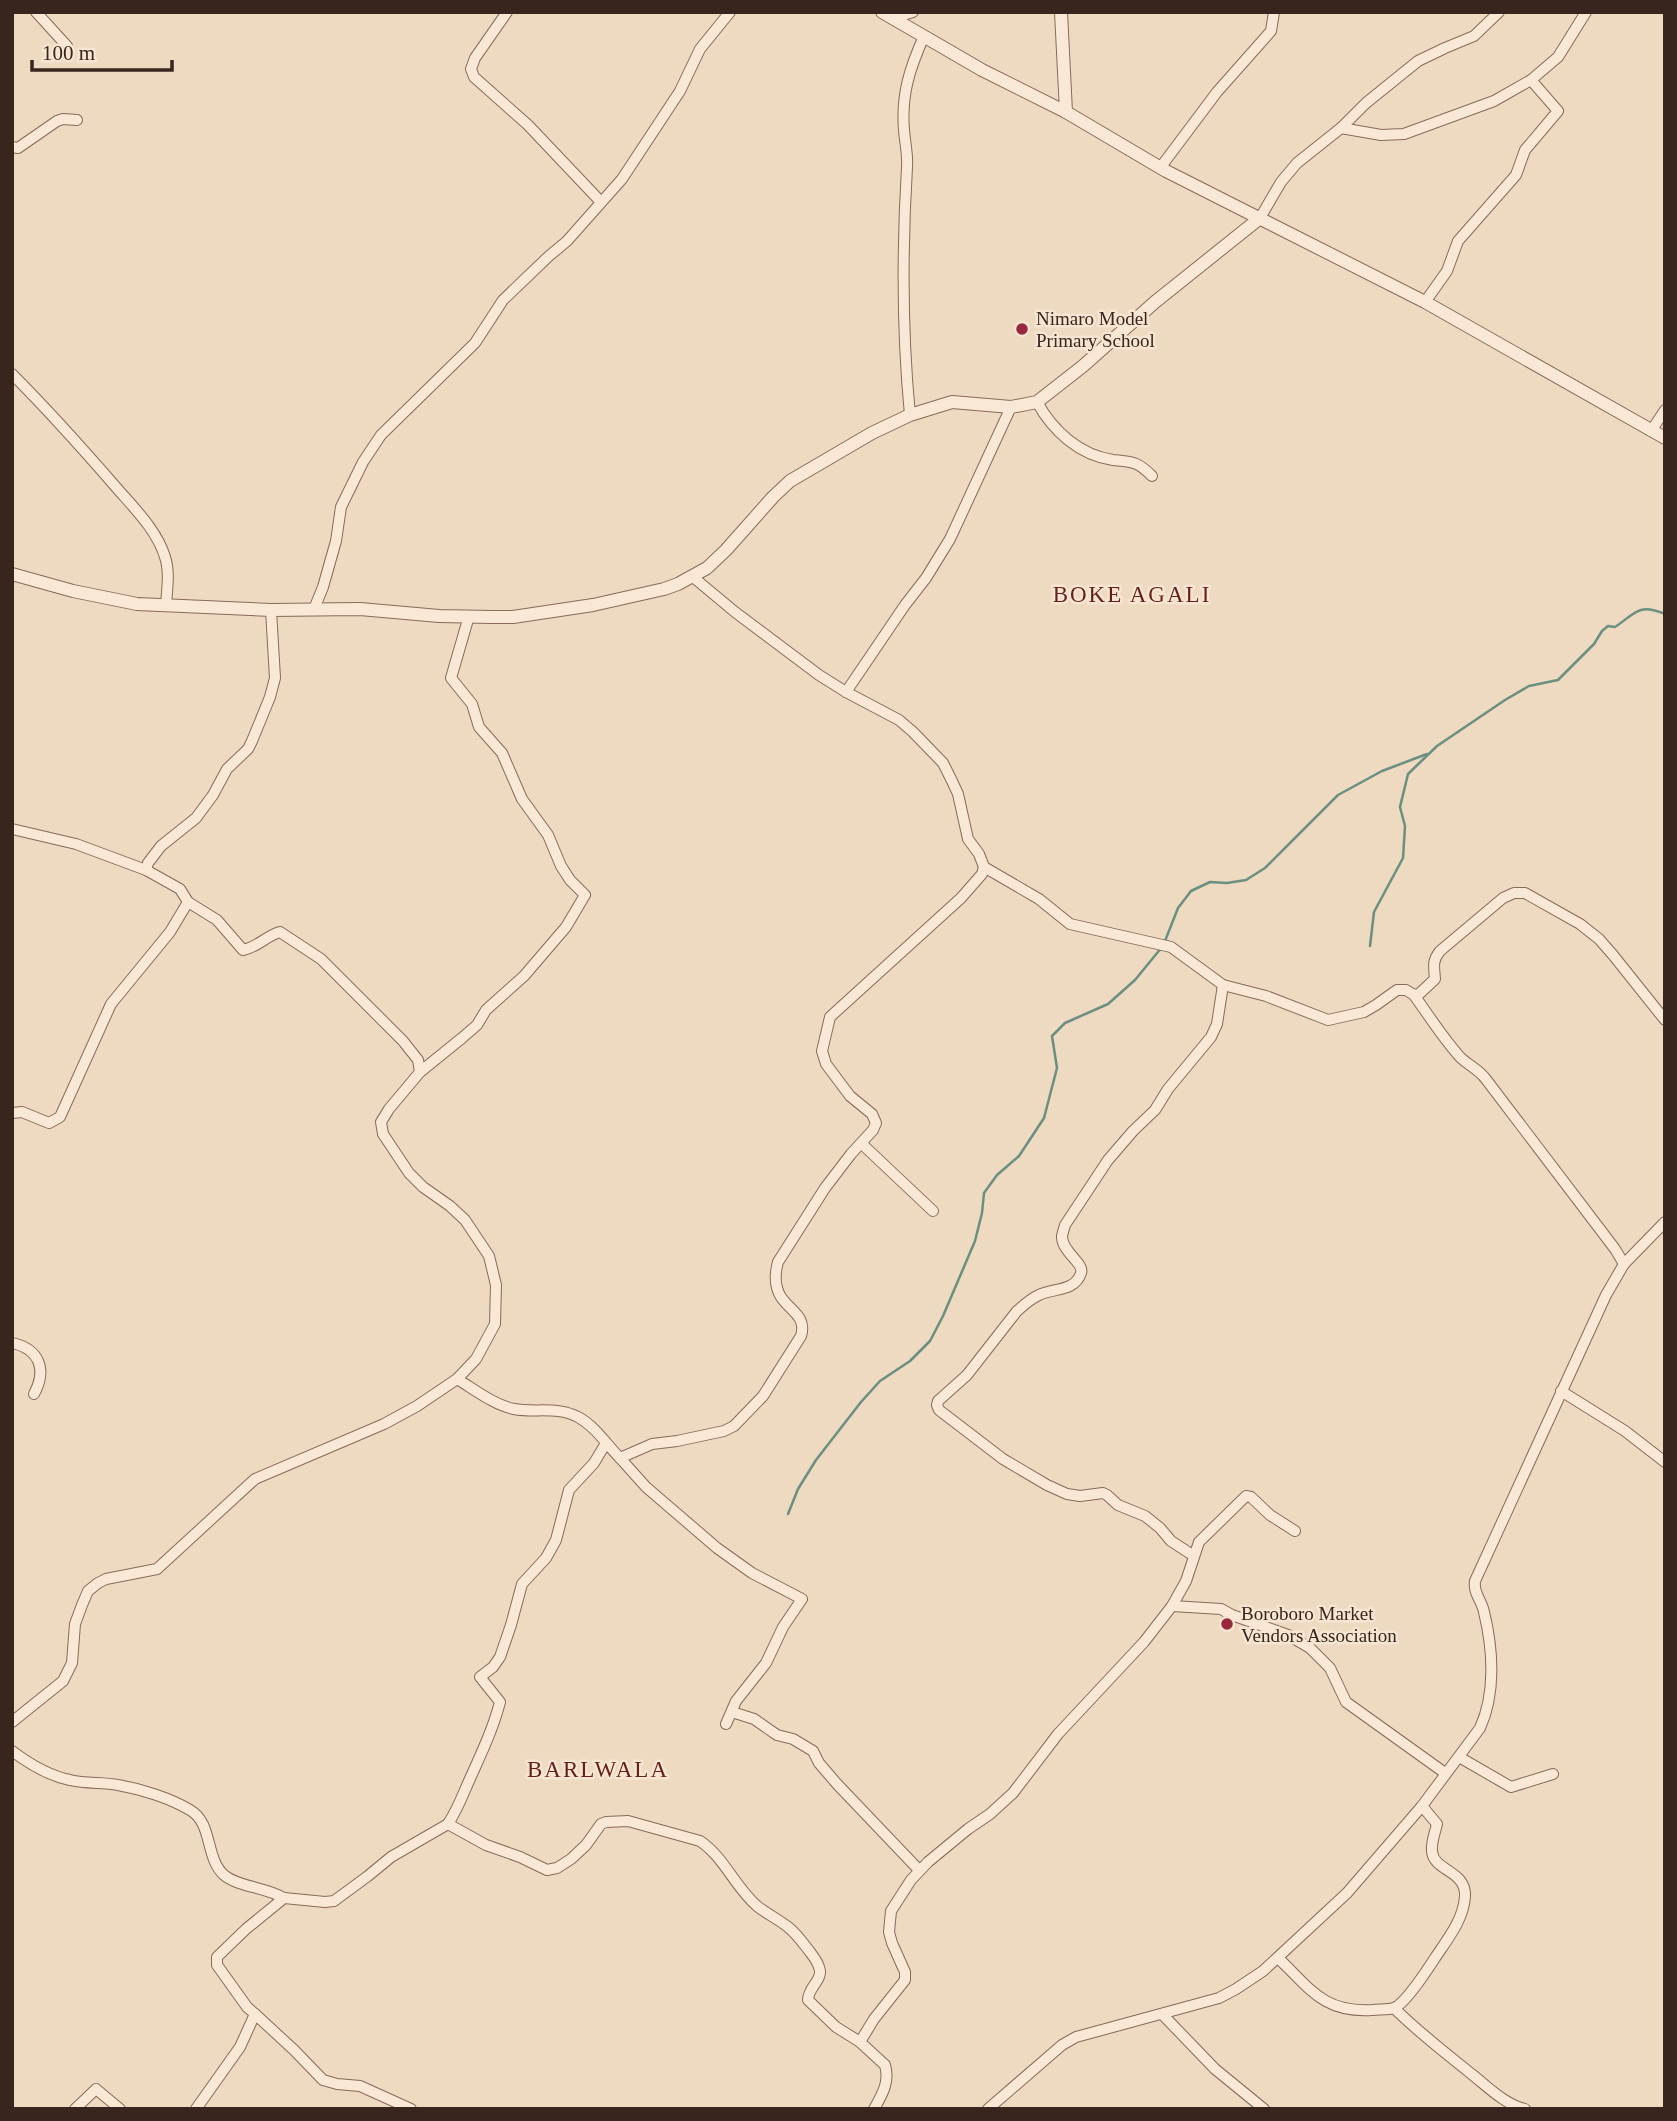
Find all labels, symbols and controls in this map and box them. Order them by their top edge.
scale bar [32,28,172,72]
text: 100 m [42,41,95,65]
place label: Nimaro Model Primary School [1036,308,1155,351]
marker: Nimaro Model Primary School [1014,321,1030,337]
district label: BOKE AGALI [1053,582,1211,607]
place label: Boroboro Market Vendors Association [1241,1603,1397,1646]
marker: Boroboro Market Vendors Association [1219,1616,1235,1632]
district label: BARLWALA [527,1757,669,1782]

